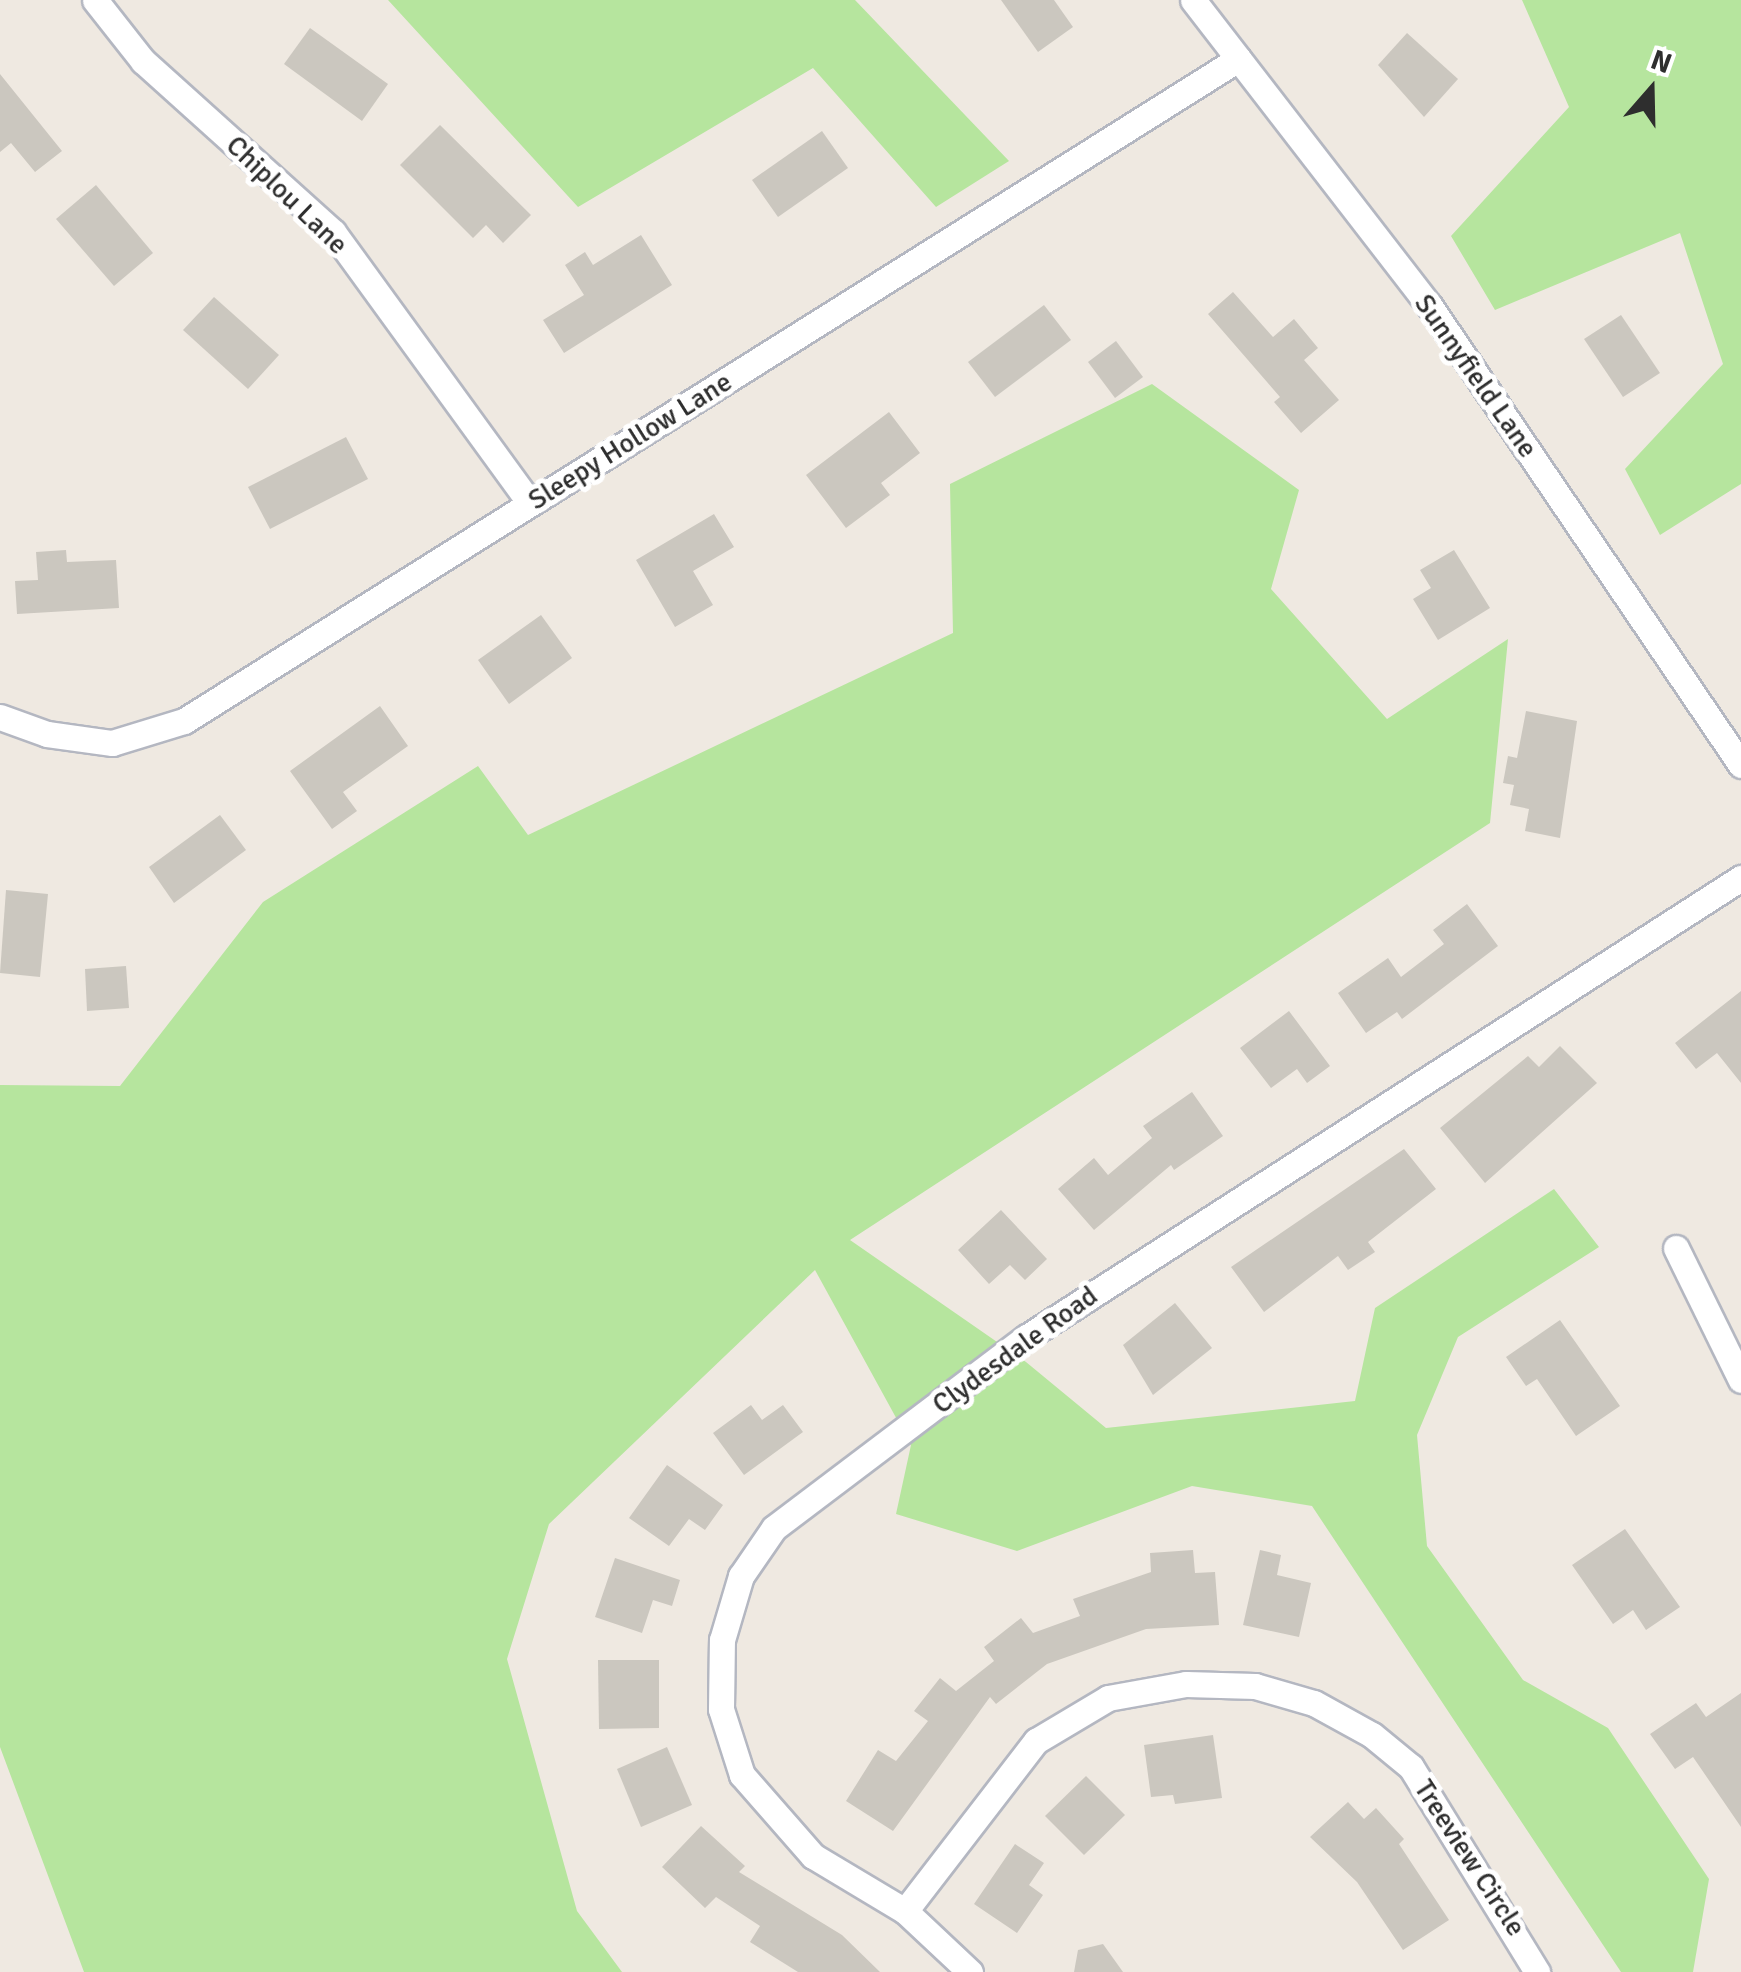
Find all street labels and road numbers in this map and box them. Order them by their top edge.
street label: Chiplou Lane [219,129,355,261]
street label: Sunnyfield Lane [1407,288,1545,464]
street label: Sleepy Hollow Lane [522,365,738,517]
street label: Clydesdale Road [926,1279,1104,1421]
street label: Treeview Circle [1407,1774,1533,1942]

